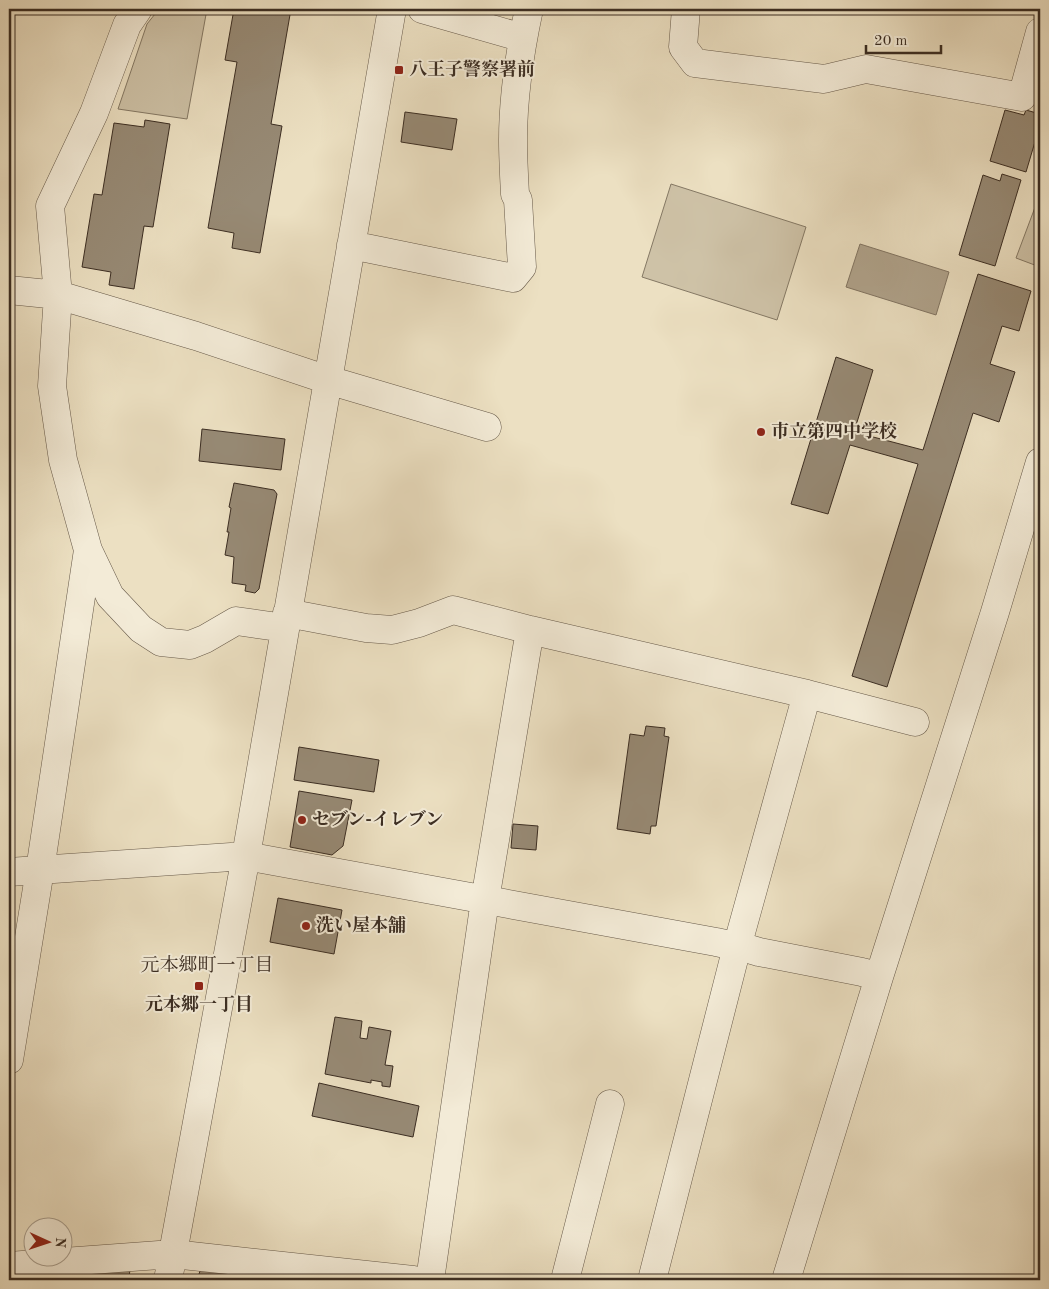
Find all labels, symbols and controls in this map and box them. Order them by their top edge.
scale bar [866,22,942,54]
text: 20 m [874,34,908,49]
place label: 八王子警察署前 [409,59,535,79]
marker: 八王子警察署前 [393,64,405,76]
place label: 市立第四中学校 [771,421,897,441]
marker: 市立第四中学校 [755,426,767,438]
place label: セブン-イレブン [312,809,443,829]
marker: セブン-イレブン [296,814,308,826]
place label: 洗い屋本舗 [316,915,406,935]
marker: 洗い屋本舗 [300,920,312,932]
district label: 元本郷町一丁目 [140,954,274,976]
marker: 元本郷一丁目 [193,980,205,992]
place label: 元本郷一丁目 [145,994,253,1014]
north arrow [22,1216,72,1266]
text: N [53,1237,67,1249]

